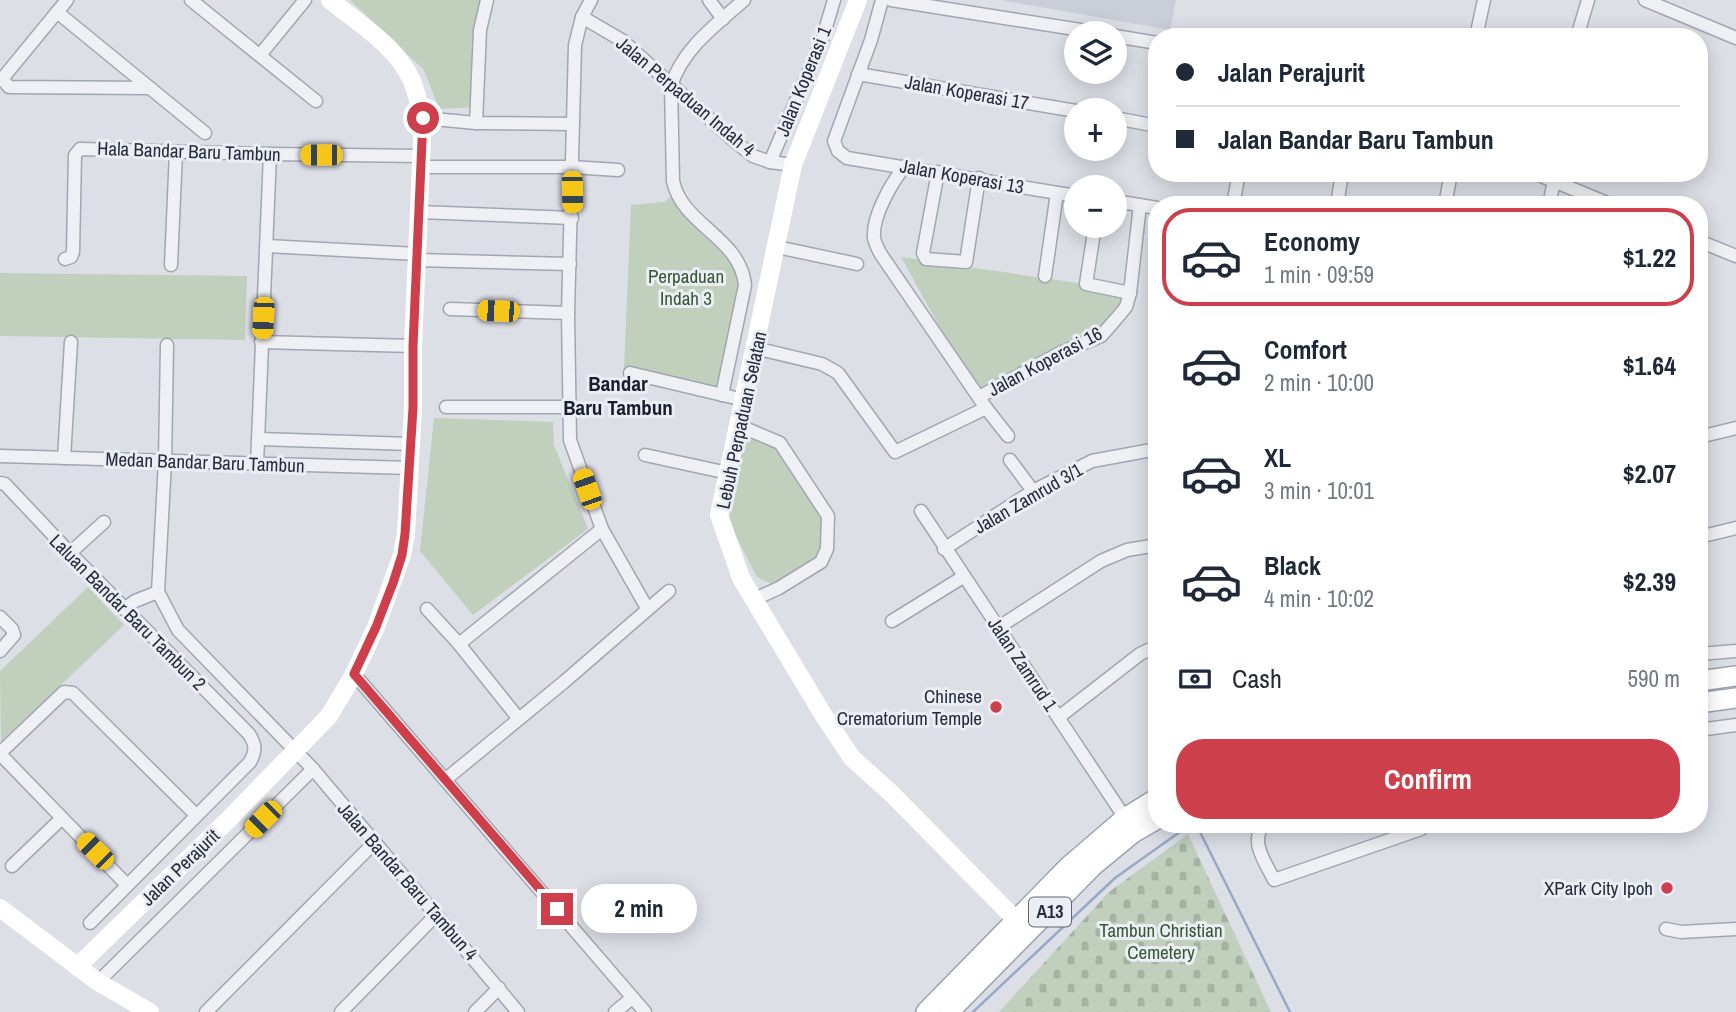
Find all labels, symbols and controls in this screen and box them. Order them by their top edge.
map controls [1064,21,1127,238]
button: layers [1064,21,1127,84]
street label: Jalan Koperasi 1 [769,22,837,140]
street label: Jalan Perpaduan Indah 4 [611,30,761,162]
text: Jalan Perajurit [1218,55,1365,90]
street label: Jalan Koperasi 17 [903,68,1031,116]
button: + [1064,98,1127,161]
route start [407,102,439,134]
text: Jalan Bandar Baru Tambun [1218,122,1494,157]
street label: Hala Bandar Baru Tambun [97,135,281,167]
car [301,145,343,166]
street label: Jalan Koperasi 13 [898,152,1026,200]
car [562,171,583,213]
button: − [1064,175,1127,238]
text: Economy [1264,224,1360,259]
icon: car [1180,226,1243,289]
text: $1.22 [1623,240,1676,275]
text: 1 min · 09:59 [1264,259,1374,290]
park label: Perpaduan Indah 3 [648,263,724,311]
car [252,296,275,340]
car [477,300,520,322]
street label: Jalan Koperasi 16 [983,320,1107,402]
street label: Lebuh Perpaduan Selatan [709,329,773,511]
text: Comfort [1264,332,1347,367]
icon: car [1180,334,1243,397]
text: $1.64 [1623,348,1676,383]
text: 2 min · 10:00 [1264,367,1374,398]
district label: Bandar Baru Tambun [563,369,673,422]
text: XL [1264,440,1291,475]
icon: car [1180,442,1243,505]
street label: Medan Bandar Baru Tambun [105,446,305,478]
street label: Jalan Zamrud 3/1 [969,456,1087,540]
text: $2.07 [1623,456,1676,491]
car [571,466,604,512]
text: 3 min · 10:01 [1264,475,1374,506]
street label: Laluan Bandar Baru Tambun 2 [44,528,212,696]
text: Black [1264,548,1321,583]
icon: car [1180,550,1243,613]
text: $2.39 [1623,564,1676,599]
text: 4 min · 10:02 [1264,583,1374,614]
street label: Jalan Zamrud 1 [982,612,1064,716]
icon: cash [1176,660,1214,698]
text: Cash [1232,661,1282,696]
text: 590 m [1628,663,1680,694]
place label: Chinese Crematorium Temple [837,683,982,731]
marker: Chinese Crematorium Temple [988,699,1004,715]
button: Confirm [1176,739,1680,819]
street label: Jalan Bandar Baru Tambun 4 [332,796,484,966]
car [241,797,286,841]
street label: Jalan Perajurit [135,822,226,911]
car [73,829,118,873]
place label: XPark City Ipoh [1544,875,1653,901]
marker: XPark City Ipoh [1659,880,1675,896]
callout: 2 min [582,884,697,934]
route end [541,893,573,925]
text: 2 min [614,893,664,924]
road number: A13 [1029,897,1071,926]
park label: Tambun Christian Cemetery [1099,917,1223,965]

